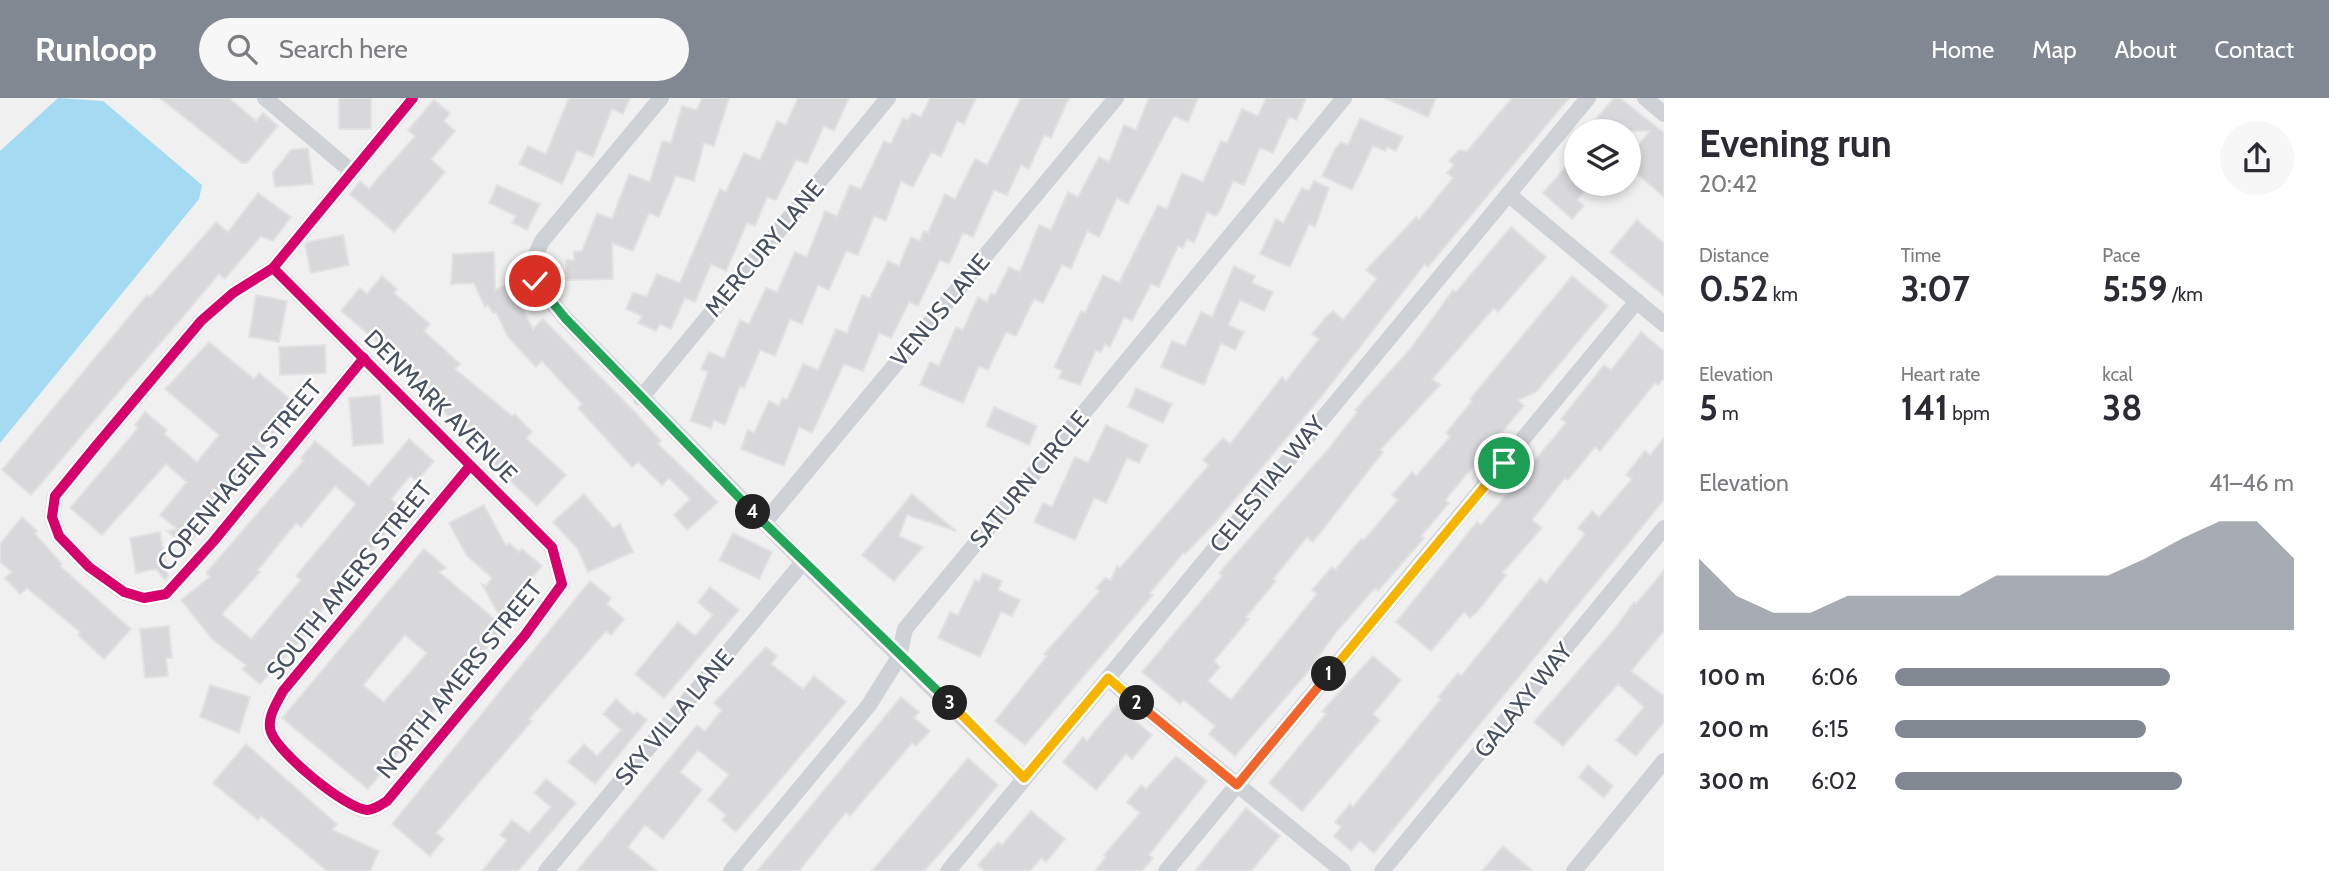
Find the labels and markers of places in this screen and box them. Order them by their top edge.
pin [505,251,565,311]
pin [1474,433,1534,493]
pin: 4 [736,494,770,530]
pin: 1 [1312,656,1346,692]
pin: 3 [932,686,968,720]
pin: 2 [1120,686,1154,720]

